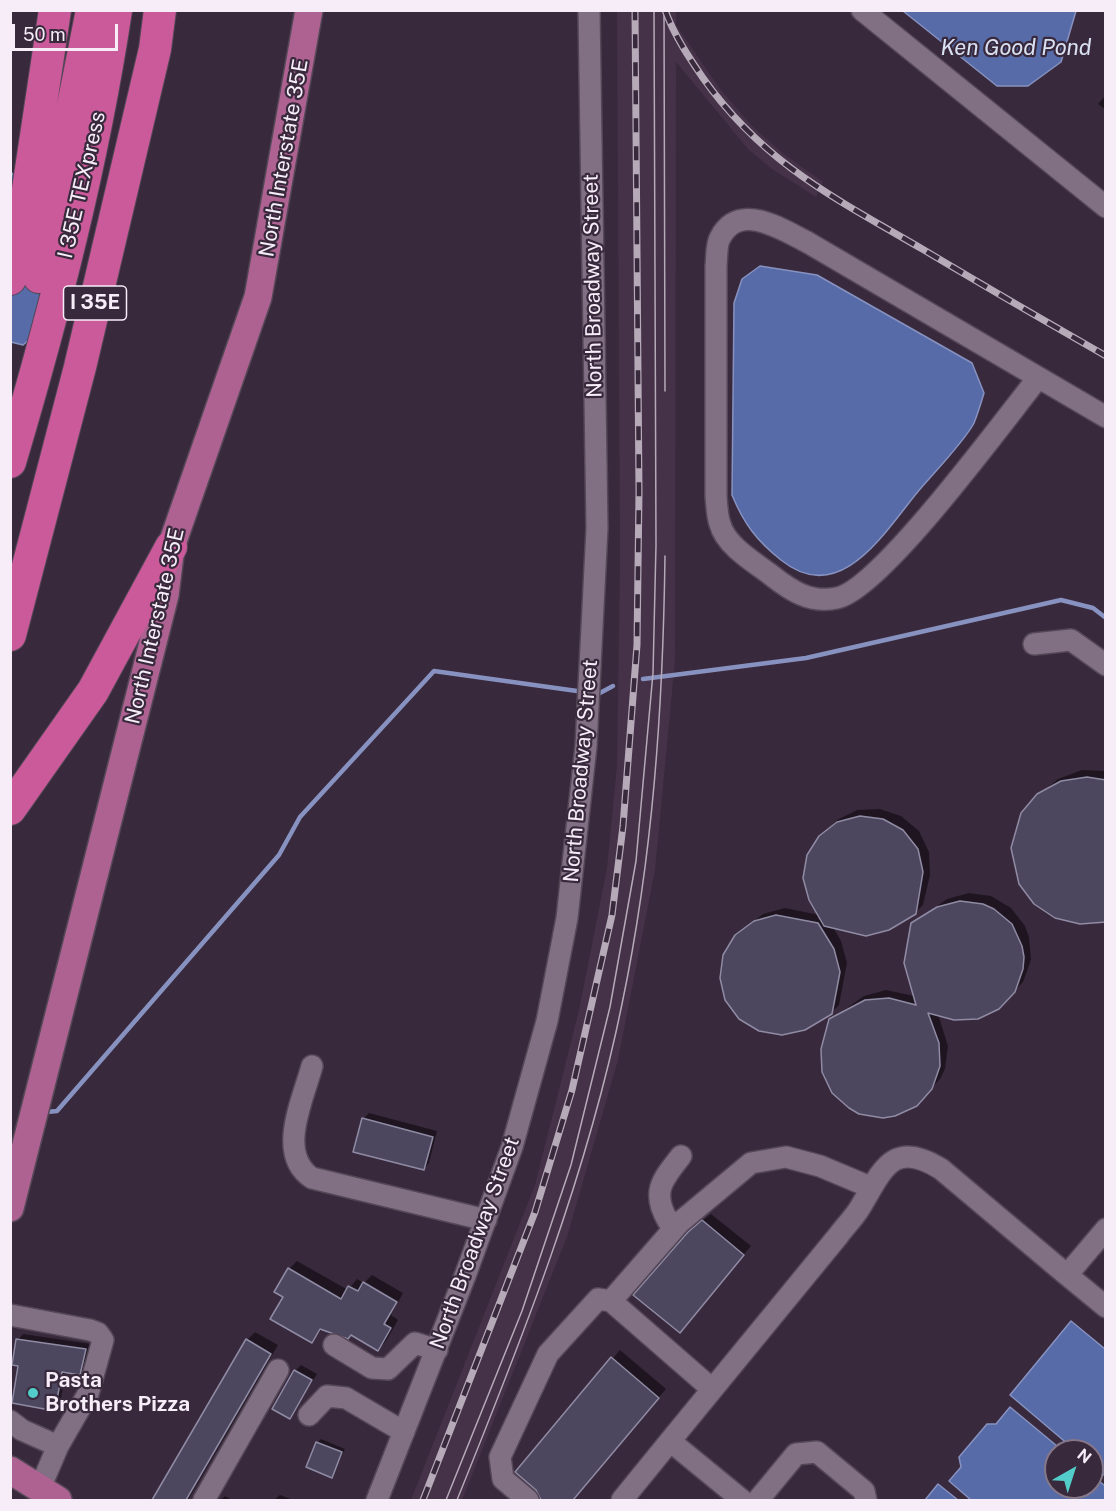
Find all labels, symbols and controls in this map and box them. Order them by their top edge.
scale bar [15,12,122,50]
text: 50 m [23,24,66,45]
water label: Ken Good Pond [940,35,1092,61]
street label: North Interstate 35E [254,57,314,259]
street label: I 35E TEXpress [53,109,111,261]
street label: North Broadway Street [578,174,608,398]
road number: I 35E [64,286,127,320]
street label: North Interstate 35E [120,525,190,727]
street label: North Broadway Street [559,658,603,884]
street label: North Broadway Street [425,1133,525,1353]
place label: Pasta Brothers Pizza [45,1368,190,1418]
marker: Pasta Brothers Pizza [26,1386,40,1400]
north arrow [1044,1439,1104,1499]
text: N [1074,1445,1095,1467]

